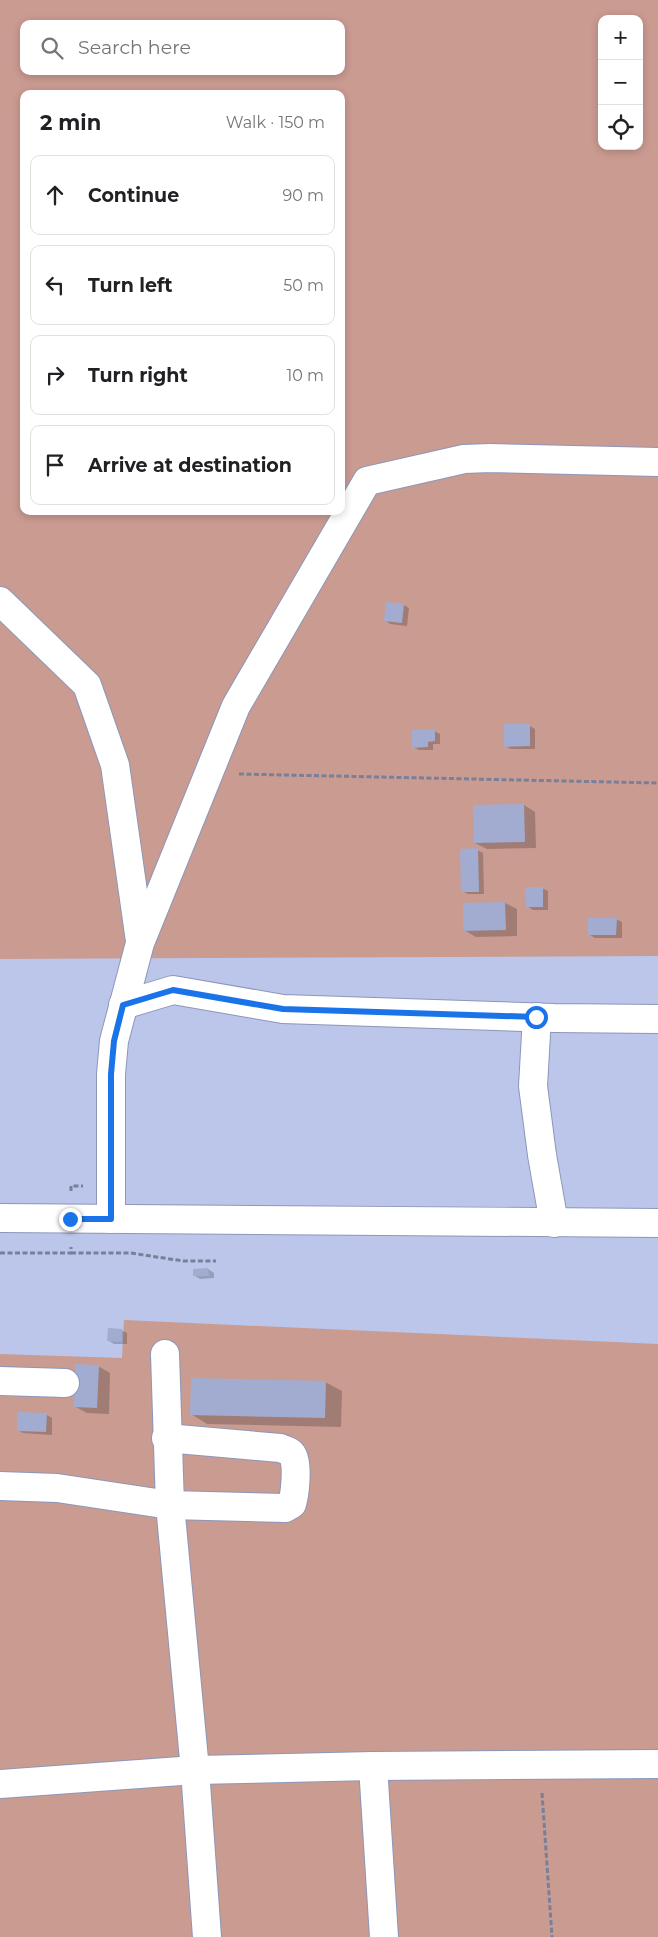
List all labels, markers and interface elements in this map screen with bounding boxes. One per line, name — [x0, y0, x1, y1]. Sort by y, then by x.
map controls — [598, 15, 643, 150]
button: + — [598, 15, 643, 60]
search box — [20, 20, 345, 75]
icon: search — [38, 34, 66, 62]
text: Search here — [78, 36, 191, 59]
button: − — [598, 60, 643, 105]
button: locate — [598, 105, 643, 150]
text: 2 min — [40, 110, 101, 135]
text: Walk · 150 m — [226, 113, 325, 132]
icon: ahead — [41, 181, 69, 209]
text: Continue — [88, 184, 179, 207]
text: 90 m — [282, 186, 324, 205]
icon: left — [41, 271, 69, 299]
text: Turn left — [88, 274, 173, 297]
text: 50 m — [283, 276, 324, 295]
icon: right — [41, 361, 69, 389]
text: Turn right — [88, 364, 188, 387]
text: 10 m — [286, 366, 324, 385]
icon: arrive — [41, 451, 69, 479]
text: Arrive at destination — [88, 454, 292, 477]
route start — [525, 1006, 548, 1029]
route end — [59, 1208, 82, 1231]

